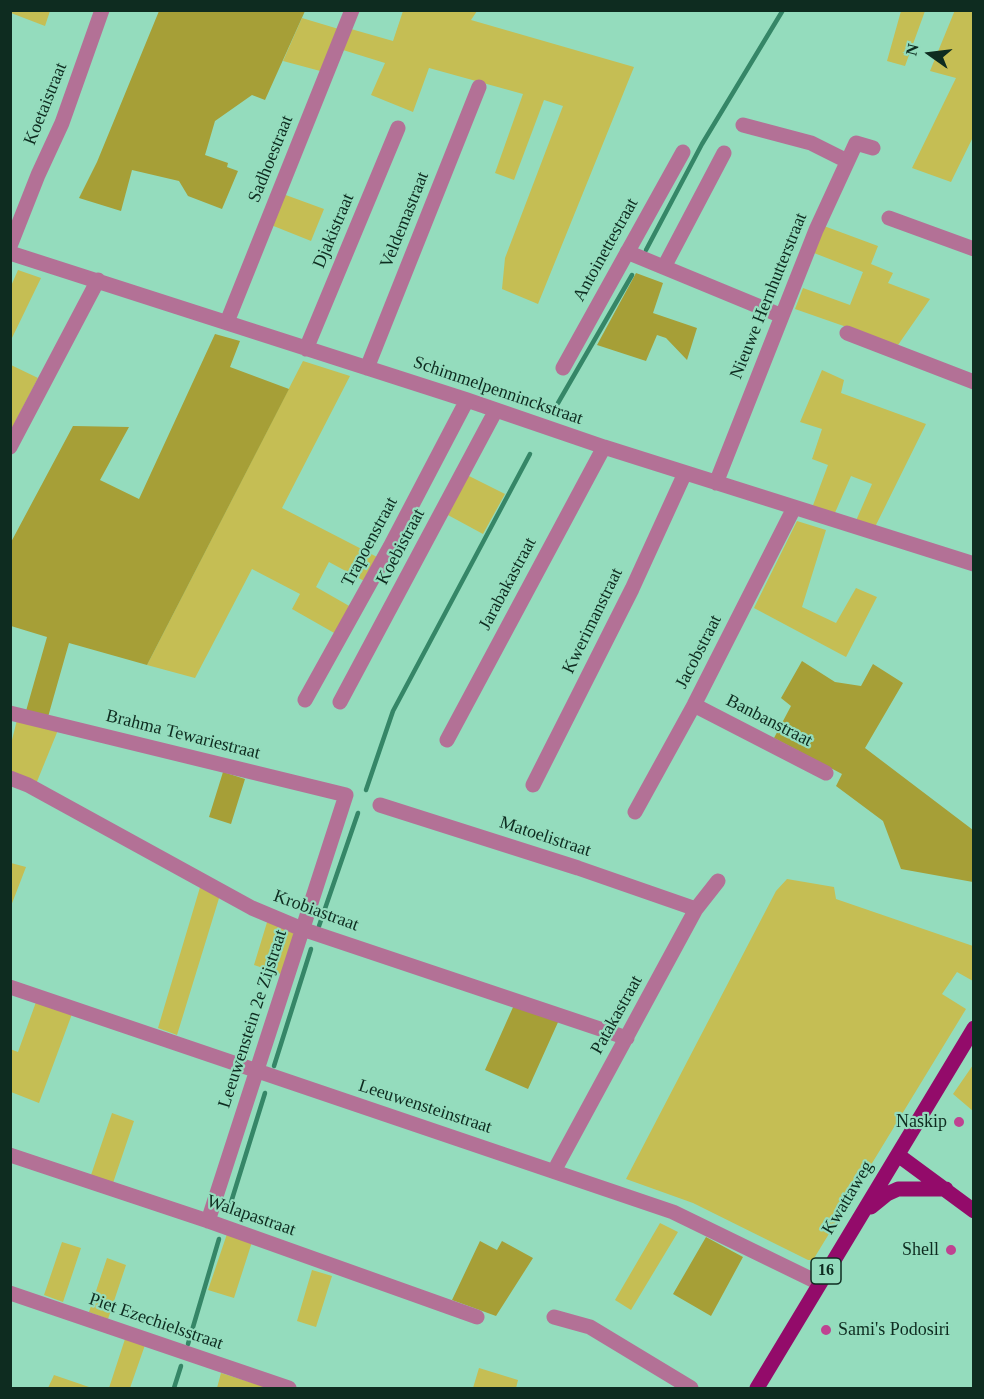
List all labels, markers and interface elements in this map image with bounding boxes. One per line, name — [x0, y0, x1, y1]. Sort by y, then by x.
north arrow — [900, 24, 960, 84]
text: N — [902, 42, 922, 57]
street label: Koetaistraat — [20, 60, 72, 148]
street label: Sadhoestraat — [244, 112, 298, 206]
street label: Veldemastraat — [376, 169, 434, 271]
street label: Djakistraat — [309, 190, 359, 272]
street label: Antoinettestraat — [569, 194, 643, 306]
street label: Nieuwe Hernhutterstraat — [726, 210, 812, 382]
street label: Schimmelpenninckstraat — [410, 352, 586, 430]
street label: Trapoenstraat — [337, 494, 403, 590]
street label: Koebistraat — [372, 505, 430, 589]
street label: Jarabakastraat — [475, 534, 541, 634]
street label: Kwerimanstraat — [558, 565, 628, 677]
street label: Jacobstraat — [671, 611, 727, 693]
street label: Banbanstraat — [722, 690, 816, 752]
street label: Brahma Tewariestraat — [104, 705, 262, 765]
street label: Matoelistraat — [497, 812, 593, 862]
street label: Krobiastraat — [271, 886, 361, 936]
street label: Leeuwenstein 2e Zijstraat — [214, 927, 292, 1111]
street label: Patakastraat — [586, 972, 648, 1058]
street label: Leeuwensteinstraat — [356, 1075, 494, 1139]
place label: Naskip — [896, 1111, 947, 1133]
marker: Naskip — [952, 1115, 966, 1129]
street label: Kwattaweg — [818, 1157, 878, 1239]
street label: Walapastraat — [204, 1191, 298, 1241]
place label: Shell — [902, 1239, 939, 1261]
marker: Shell — [944, 1243, 958, 1257]
road number: 16 — [811, 1258, 841, 1284]
street label: Piet Ezechielsstraat — [86, 1289, 226, 1355]
place label: Sami's Podosiri — [838, 1319, 950, 1341]
marker: Sami's Podosiri — [819, 1323, 833, 1337]

